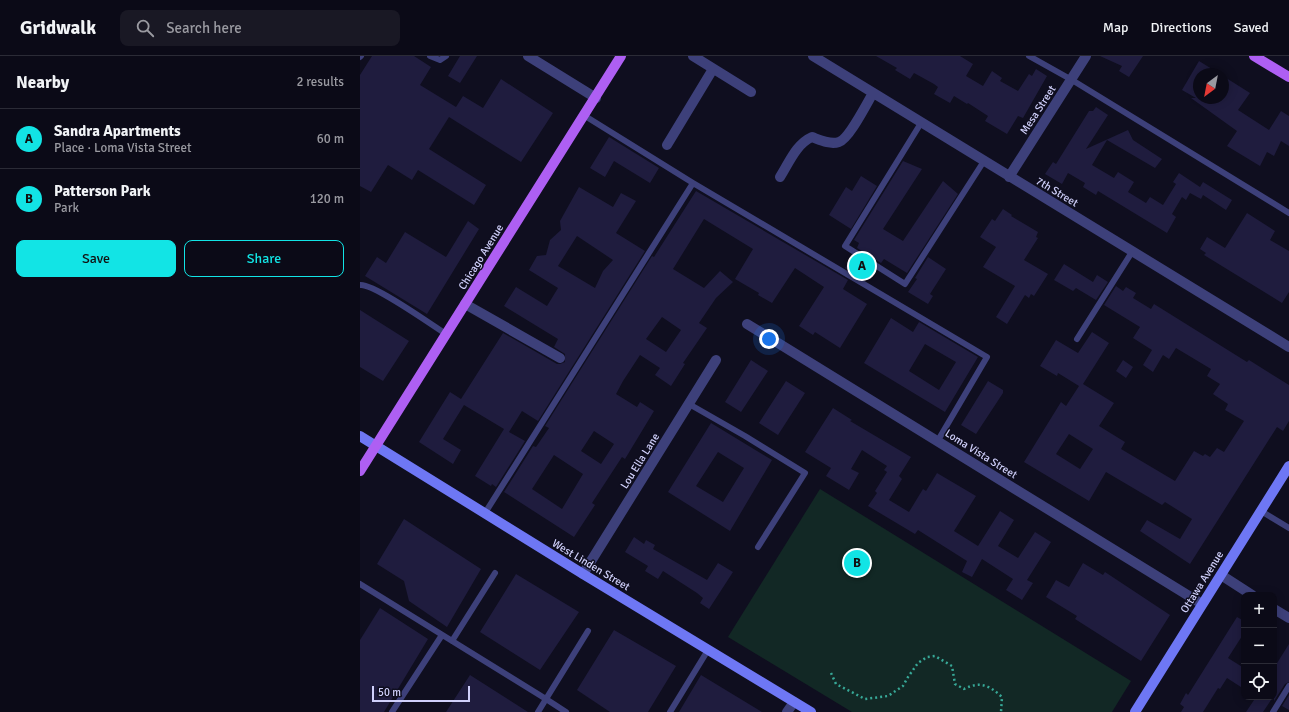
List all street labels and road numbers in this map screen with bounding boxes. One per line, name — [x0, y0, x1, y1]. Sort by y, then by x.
street label: Mesa Street — [1017, 83, 1059, 137]
street label: 7th Street — [1034, 174, 1081, 210]
street label: Chicago Avenue — [456, 222, 506, 292]
street label: Loma Vista Street — [943, 427, 1020, 481]
street label: Lou Ella Lane — [618, 431, 662, 491]
street label: West Linden Street — [550, 537, 632, 593]
street label: Ottawa Avenue — [1178, 549, 1226, 615]

